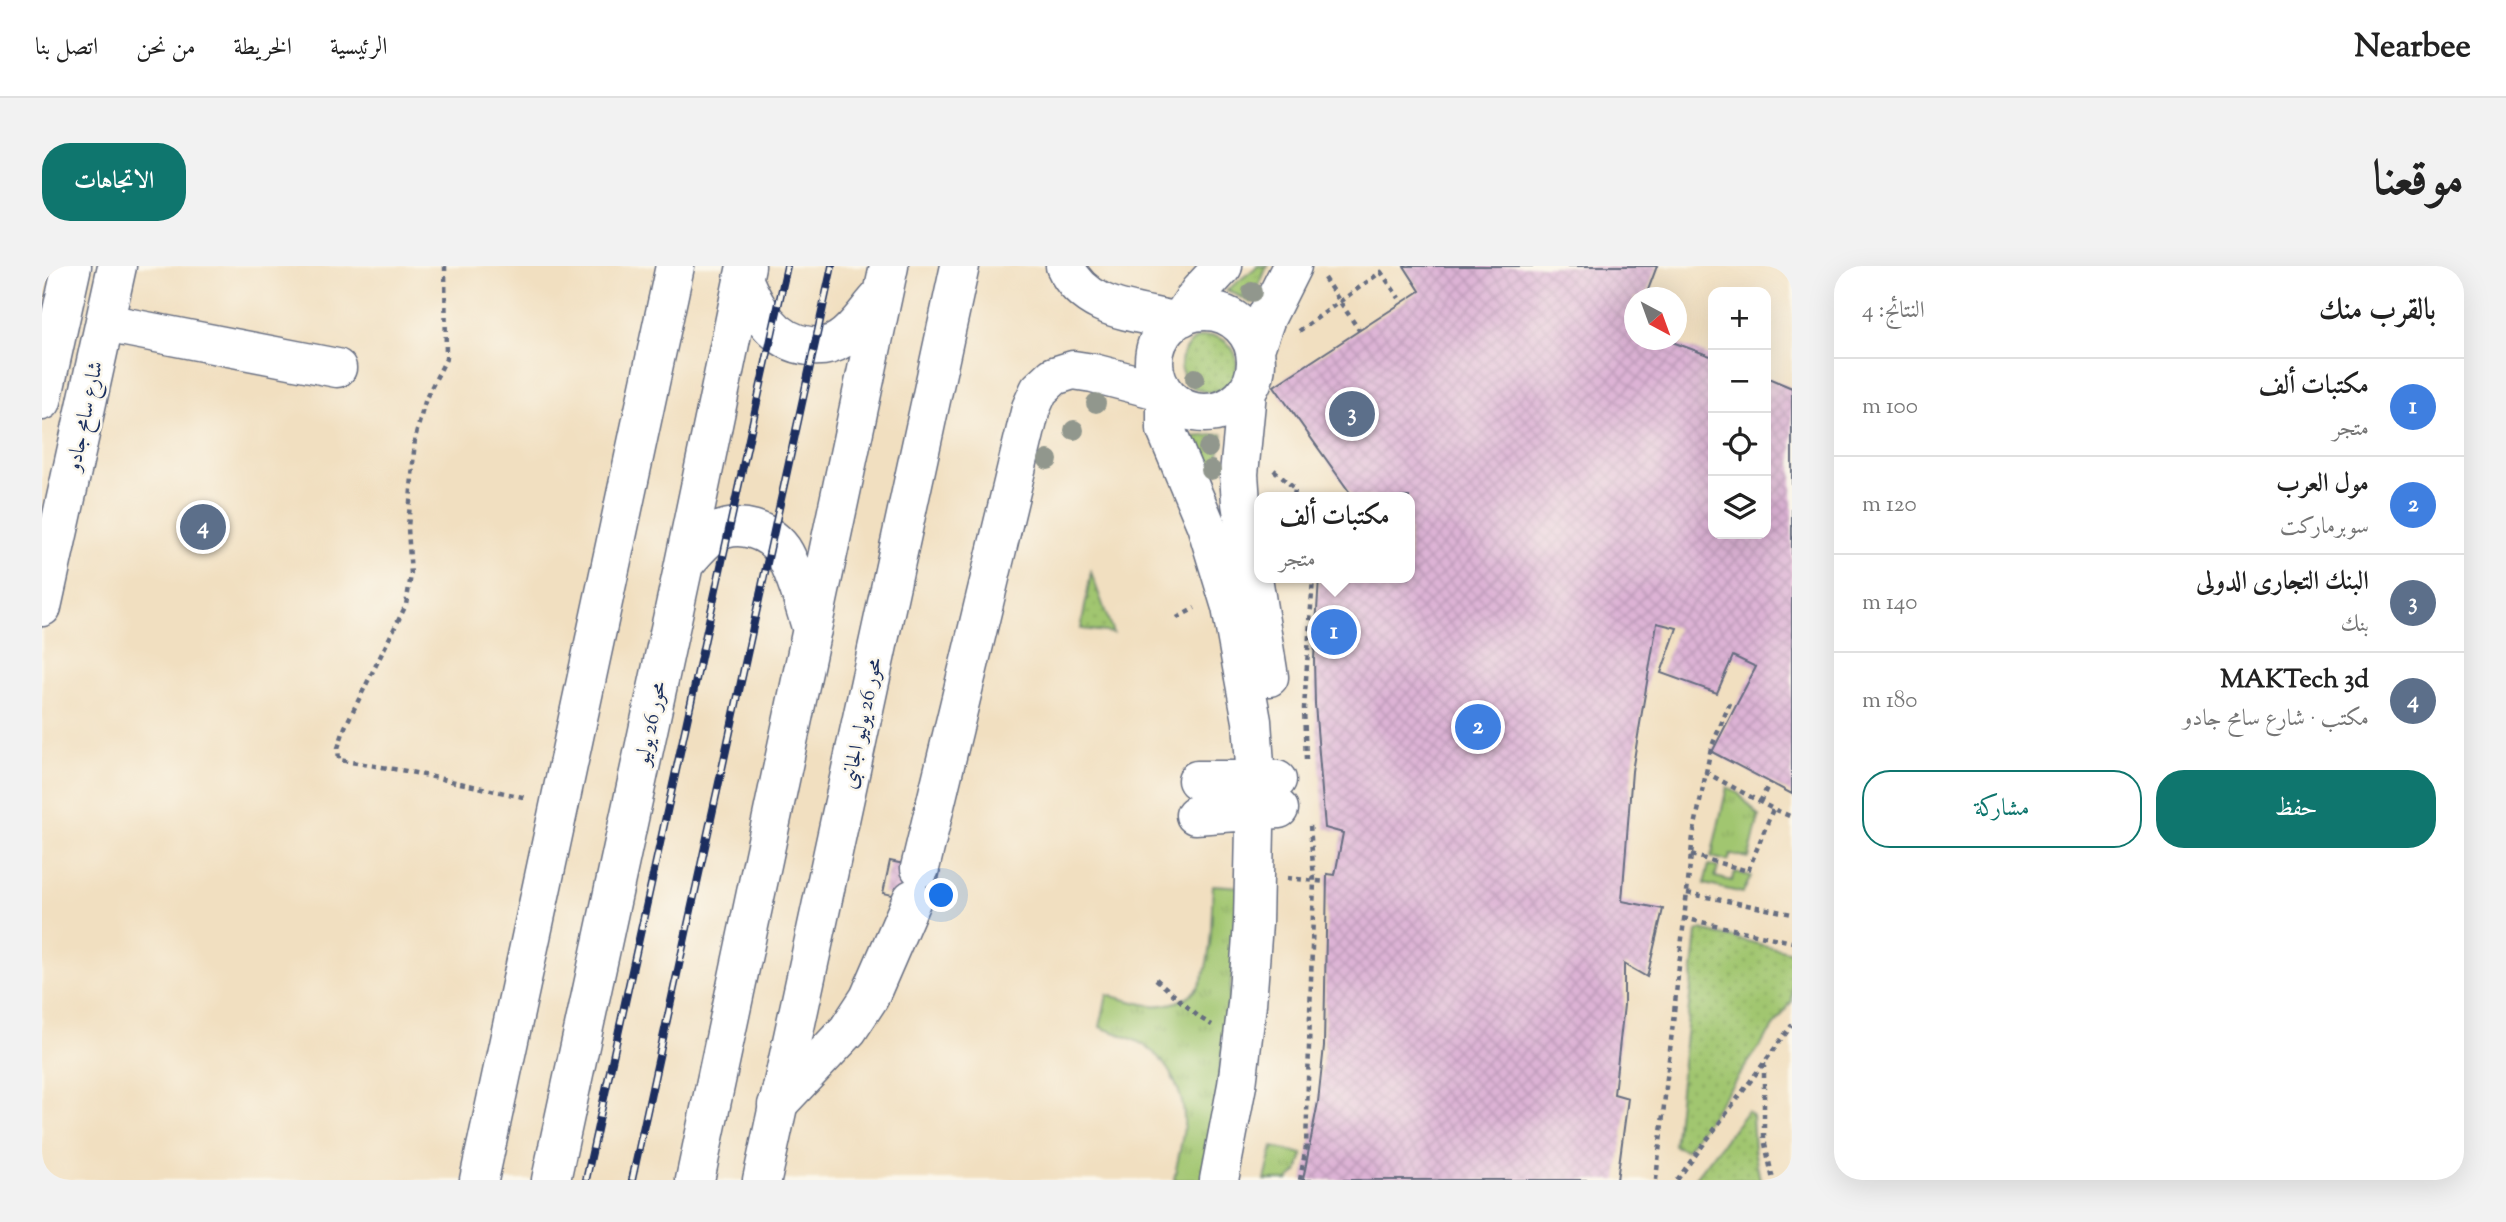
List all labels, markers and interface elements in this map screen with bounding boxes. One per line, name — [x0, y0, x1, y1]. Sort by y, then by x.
text: Nearbee — [2354, 24, 2471, 72]
text: اتصل بنا — [35, 31, 98, 65]
text: من نحن — [136, 31, 196, 65]
text: الخريطة — [234, 31, 292, 65]
text: الرئيسية — [330, 31, 388, 65]
button: الاتجاهات — [42, 143, 186, 221]
text: موقعنا — [2372, 147, 2464, 217]
north arrow — [1624, 287, 1687, 350]
map controls — [1708, 287, 1771, 539]
button: + — [1708, 287, 1771, 350]
text: بالقرب منك — [2319, 290, 2436, 333]
text: النتائج: 4 — [1862, 295, 1925, 328]
button: − — [1708, 350, 1771, 413]
street label: شارع سامح جادو — [59, 359, 113, 476]
text: مكتبات ألف — [2259, 368, 2369, 405]
pin: 3 — [1329, 388, 1375, 440]
text: 100 m — [1862, 391, 1918, 424]
text: 1 — [2409, 391, 2417, 424]
button: locate — [1708, 413, 1771, 476]
text: متجر — [2333, 413, 2369, 446]
text: مول العرب — [2276, 466, 2369, 503]
button: layers — [1708, 476, 1771, 539]
text: 120 m — [1862, 489, 1917, 522]
text: 2 — [2408, 489, 2418, 522]
popup — [1254, 492, 1415, 583]
text: مكتبات ألف — [1279, 499, 1390, 536]
pin: 4 — [180, 501, 226, 553]
text: سوبرماركت — [2280, 511, 2369, 544]
text: متجر — [1279, 544, 1316, 577]
text: البنك التجارى الدولى — [2196, 564, 2369, 601]
text: 140 m — [1862, 587, 1917, 620]
text: 3 — [2408, 587, 2418, 620]
pin: 1 — [1311, 606, 1357, 658]
text: بنك — [2341, 609, 2369, 642]
street label: محور 26 يوليو الجانبى — [834, 655, 892, 792]
text: MAKTech 3d — [2220, 662, 2369, 699]
street label: محور 26 يوليو — [628, 679, 676, 770]
text: 180 m — [1862, 685, 1917, 718]
text: 4 — [2407, 685, 2419, 718]
pin: 2 — [1455, 701, 1501, 753]
text: مكتب · شارع سامح جادو — [2183, 703, 2369, 736]
button: مشاركة — [1862, 770, 2142, 848]
button: حفظ — [2156, 770, 2436, 848]
your location — [924, 878, 958, 912]

